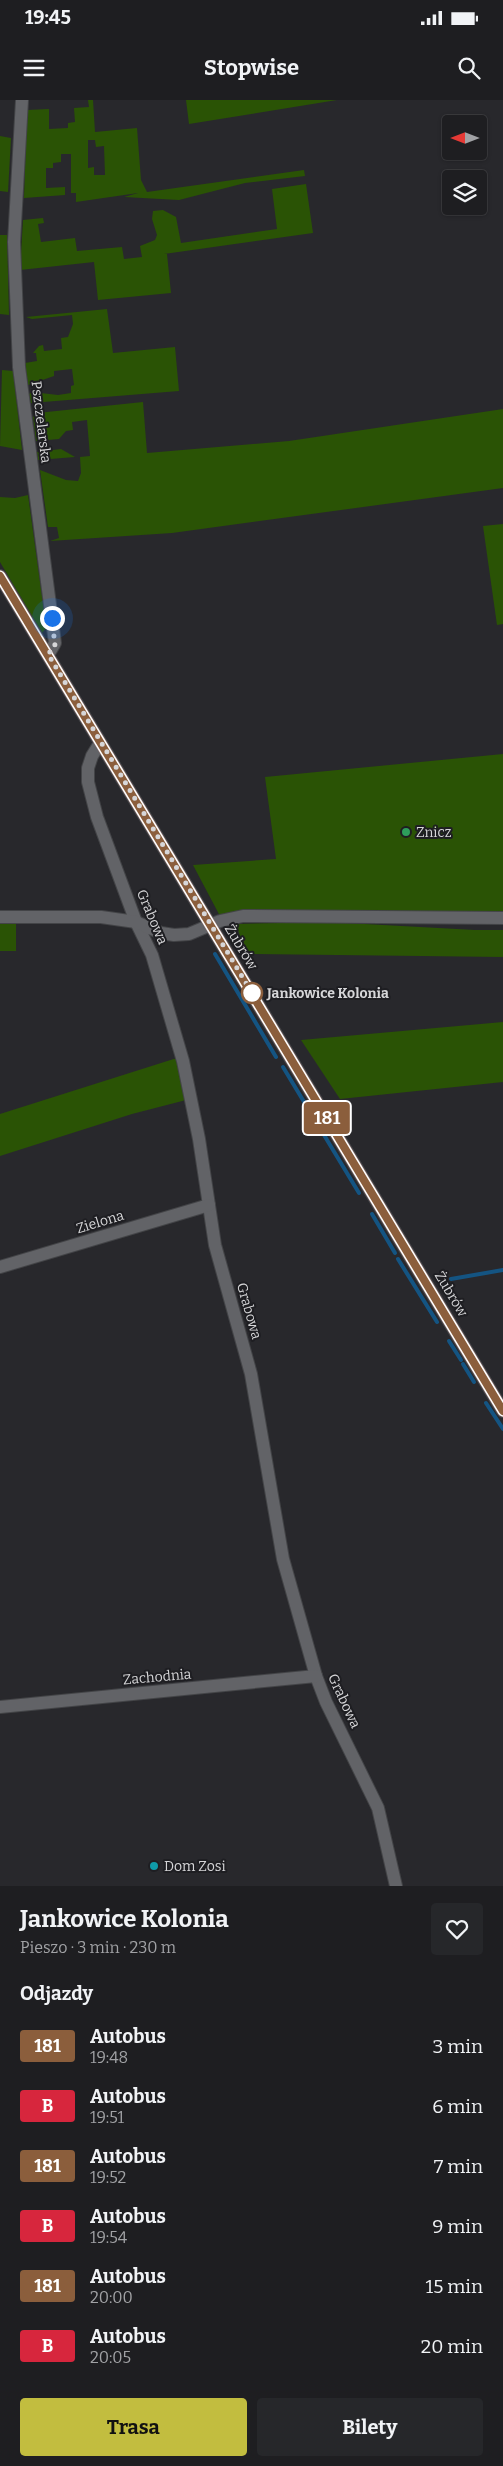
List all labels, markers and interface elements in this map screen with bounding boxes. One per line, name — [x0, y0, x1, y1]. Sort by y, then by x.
text: 19:45 — [25, 6, 71, 29]
icon: menu — [20, 54, 48, 82]
text: Stopwise — [204, 54, 299, 81]
icon: search — [455, 54, 483, 82]
north arrow — [442, 115, 488, 160]
map controls — [442, 115, 487, 215]
button: layers — [442, 170, 487, 215]
street label: Pszczelarska — [28, 380, 55, 464]
your location — [40, 606, 65, 631]
place label: Znicz — [416, 824, 452, 841]
marker: Znicz — [400, 826, 412, 838]
street label: Grabowa — [133, 887, 171, 947]
street label: Żubrów — [221, 921, 262, 973]
marker: Jankowice Kolonia — [241, 982, 263, 1004]
place label: Jankowice Kolonia — [266, 985, 389, 1002]
line badge: 181 — [298, 1102, 356, 1134]
text: 181 — [314, 1107, 340, 1129]
street label: Zielona — [74, 1207, 126, 1237]
street label: Żubrów — [431, 1268, 472, 1320]
street label: Grabowa — [233, 1281, 265, 1342]
street label: Zachodnia — [122, 1666, 192, 1688]
street label: Grabowa — [324, 1671, 364, 1731]
place label: Dom Zosi — [164, 1858, 226, 1875]
marker: Dom Zosi — [148, 1860, 160, 1872]
button: heart — [431, 1903, 483, 1955]
text: Jankowice Kolonia — [20, 1905, 229, 1933]
text: Pieszo · 3 min · 230 m — [20, 1938, 176, 1957]
text: Odjazdy — [20, 1982, 93, 2005]
text: Autobus — [90, 2025, 166, 2048]
text: 181 — [34, 2035, 61, 2057]
text: 3 min — [433, 2035, 483, 2058]
text: 19:48 — [90, 2048, 128, 2067]
text: Autobus — [90, 2085, 166, 2108]
text: B — [42, 2095, 53, 2117]
text: 6 min — [432, 2095, 483, 2118]
text: 19:51 — [90, 2108, 124, 2127]
text: Autobus — [90, 2145, 166, 2168]
text: 181 — [34, 2155, 61, 2177]
text: 7 min — [434, 2155, 483, 2178]
text: 19:52 — [90, 2168, 126, 2187]
text: Autobus — [90, 2205, 166, 2228]
text: B — [42, 2215, 53, 2237]
text: 9 min — [432, 2215, 483, 2238]
text: 19:54 — [90, 2228, 127, 2247]
text: Autobus — [90, 2265, 166, 2288]
text: 181 — [34, 2275, 61, 2297]
text: 15 min — [426, 2275, 483, 2298]
text: 20:00 — [90, 2288, 133, 2307]
text: Autobus — [90, 2325, 166, 2348]
text: B — [42, 2335, 53, 2357]
text: 20 min — [421, 2335, 483, 2358]
text: 20:05 — [90, 2348, 131, 2367]
button: Trasa — [20, 2398, 247, 2456]
button: Bilety — [257, 2398, 483, 2456]

